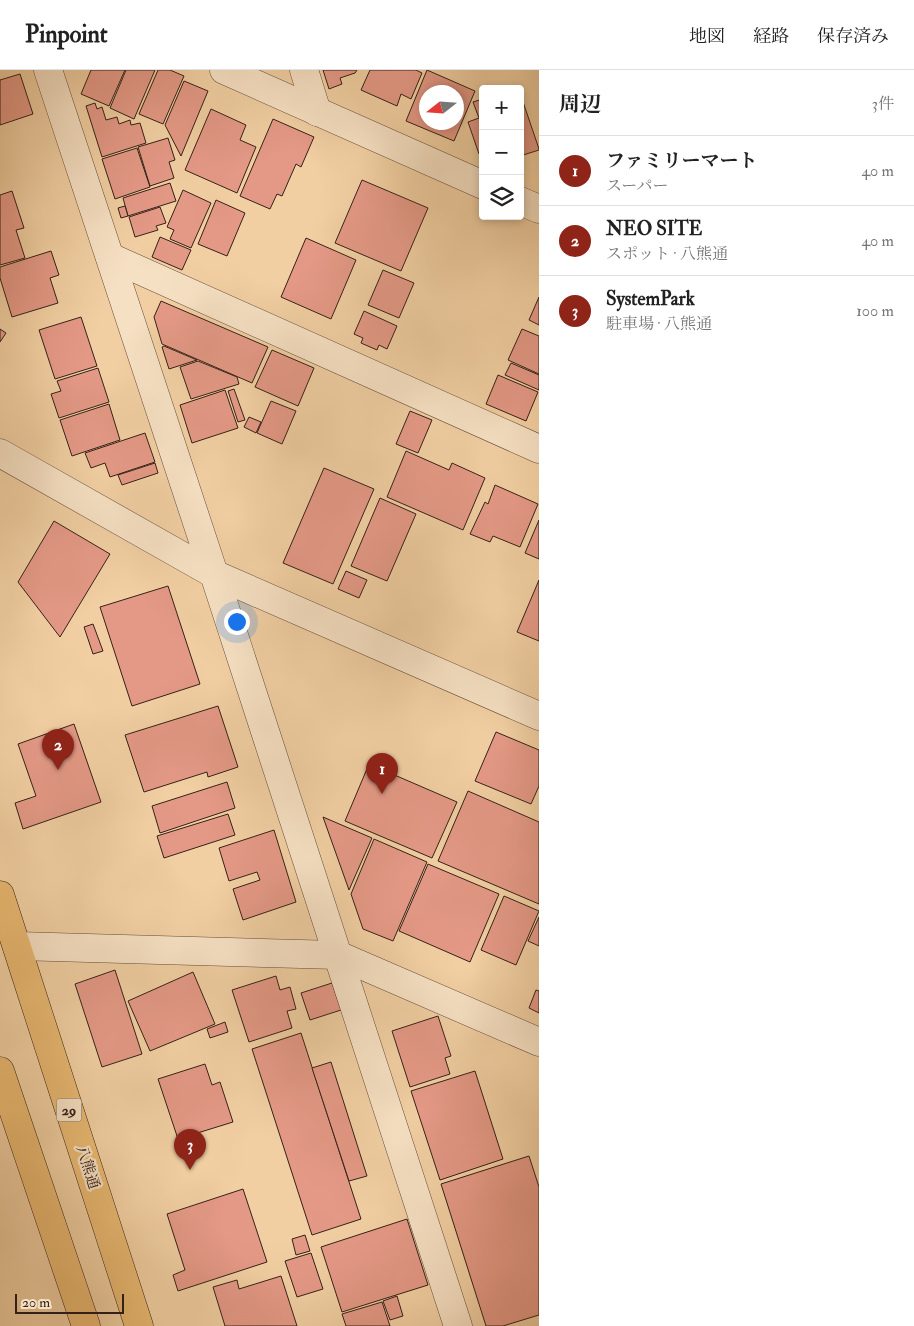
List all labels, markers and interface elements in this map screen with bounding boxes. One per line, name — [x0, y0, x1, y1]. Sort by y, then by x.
text: Pinpoint — [25, 19, 108, 50]
text: 地図 — [689, 25, 725, 48]
text: 経路 — [753, 25, 789, 48]
text: 保存済み — [817, 25, 889, 48]
north arrow — [419, 85, 464, 130]
map controls — [479, 85, 524, 220]
button: + — [479, 85, 524, 130]
text: 周辺 — [559, 91, 601, 118]
text: 3件 — [872, 94, 894, 114]
button: − — [479, 130, 524, 175]
text: ファミリーマート — [606, 149, 758, 173]
text: 1 — [572, 161, 578, 181]
text: 40 m — [861, 161, 894, 181]
button: layers — [479, 175, 524, 220]
text: スーパー — [606, 176, 668, 196]
text: NEO SITE — [606, 217, 702, 241]
text: 2 — [571, 231, 579, 251]
text: 40 m — [861, 231, 894, 251]
text: スポット · 八熊通 — [606, 244, 728, 264]
text: SystemPark — [606, 287, 695, 311]
text: 3 — [572, 301, 578, 321]
text: 100 m — [856, 301, 894, 321]
text: 駐車場 · 八熊通 — [606, 314, 712, 334]
your location — [224, 609, 250, 635]
pin: 2 — [42, 729, 74, 770]
pin: 1 — [366, 753, 398, 794]
road number: 29 — [56, 1098, 82, 1122]
pin: 3 — [174, 1129, 206, 1170]
street label: 八熊通 — [72, 1143, 104, 1191]
scale bar — [15, 1291, 124, 1314]
text: 20 m — [22, 1294, 50, 1311]

